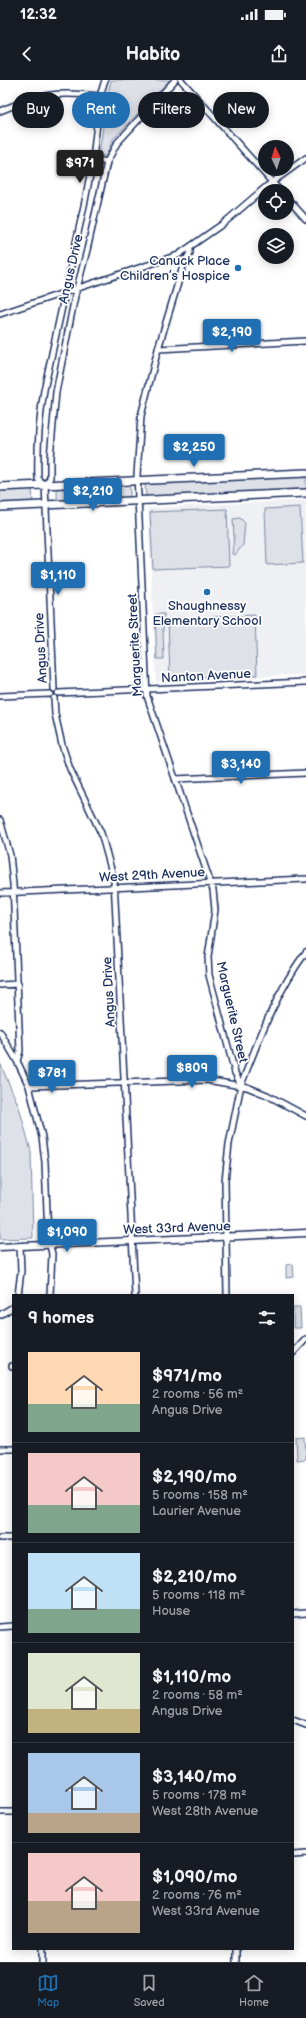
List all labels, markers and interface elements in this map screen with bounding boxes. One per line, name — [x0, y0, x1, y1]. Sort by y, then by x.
text: 12:32 — [20, 5, 57, 24]
icon: back — [16, 43, 38, 65]
icon: share — [268, 43, 290, 65]
text: Habito — [126, 44, 180, 65]
chip: Buy — [12, 92, 64, 128]
chip: Rent — [72, 92, 130, 128]
chip: Filters — [138, 92, 205, 128]
chip: New — [213, 92, 269, 128]
north arrow — [258, 140, 294, 176]
map controls — [258, 140, 294, 264]
pin: $971 — [56, 150, 104, 184]
text: $971 — [66, 155, 94, 171]
button: locate — [258, 184, 294, 220]
button: layers — [258, 228, 294, 264]
street label: Angus Drive — [55, 233, 87, 305]
place label: Canuck Place Children’s Hospice — [120, 253, 230, 284]
marker: Canuck Place Children’s Hospice — [233, 263, 243, 273]
pin: $2,190 — [199, 319, 265, 353]
text: $2,190 — [212, 324, 252, 340]
pin: $2,250 — [161, 434, 227, 468]
text: $2,250 — [173, 439, 215, 455]
pin: $2,210 — [60, 478, 126, 512]
text: $2,210 — [73, 483, 113, 499]
pin: $1,110 — [25, 562, 91, 596]
text: $1,110 — [40, 567, 76, 583]
marker: Shaughnessy Elementary School — [202, 587, 212, 597]
street label: Marguerite Street — [124, 593, 146, 697]
place label: Shaughnessy Elementary School — [152, 598, 262, 629]
street label: Angus Drive — [31, 612, 51, 684]
street label: Nanton Avenue — [161, 666, 252, 686]
pin: $3,140 — [208, 751, 274, 785]
text: $3,140 — [221, 756, 261, 772]
street label: West 29th Avenue — [99, 864, 206, 886]
street label: Angus Drive — [99, 956, 119, 1028]
street label: Marguerite Street — [213, 960, 251, 1064]
pin: $809 — [168, 1055, 216, 1089]
pin: $781 — [28, 1060, 76, 1094]
text: $809 — [176, 1060, 208, 1076]
text: $781 — [37, 1065, 67, 1081]
street label: West 33rd Avenue — [123, 1218, 231, 1238]
pin: $1,090 — [34, 1219, 100, 1253]
text: $1,090 — [47, 1224, 87, 1240]
icon: filters — [256, 1307, 278, 1329]
text: 9 homes — [28, 1308, 94, 1328]
text: $971/mo — [152, 1366, 222, 1386]
icon: home — [60, 1368, 108, 1416]
text: 2 rooms · 56 m² — [152, 1386, 243, 1402]
text: Angus Drive — [152, 1402, 223, 1418]
text: $2,190/mo — [152, 1467, 237, 1487]
icon: home — [60, 1469, 108, 1517]
text: 5 rooms · 158 m² — [152, 1487, 248, 1503]
text: Laurier Avenue — [152, 1503, 241, 1519]
text: $2,210/mo — [152, 1567, 237, 1587]
icon: home — [60, 1569, 108, 1617]
text: 5 rooms · 118 m² — [152, 1587, 245, 1603]
text: House — [152, 1603, 190, 1619]
text: $1,110/mo — [152, 1667, 231, 1687]
icon: home — [60, 1669, 108, 1717]
text: 2 rooms · 58 m² — [152, 1687, 243, 1703]
text: Angus Drive — [152, 1703, 223, 1719]
text: $3,140/mo — [152, 1767, 237, 1787]
icon: home — [60, 1769, 108, 1817]
text: 5 rooms · 178 m² — [152, 1787, 247, 1803]
text: West 28th Avenue — [152, 1803, 258, 1819]
text: $1,090/mo — [152, 1867, 237, 1887]
icon: home — [60, 1869, 108, 1917]
text: 2 rooms · 76 m² — [152, 1887, 242, 1903]
text: West 33rd Avenue — [152, 1903, 260, 1919]
tab: Map — [37, 1972, 59, 2009]
tab: Saved — [134, 1972, 165, 2009]
tab: Home — [239, 1972, 269, 2009]

